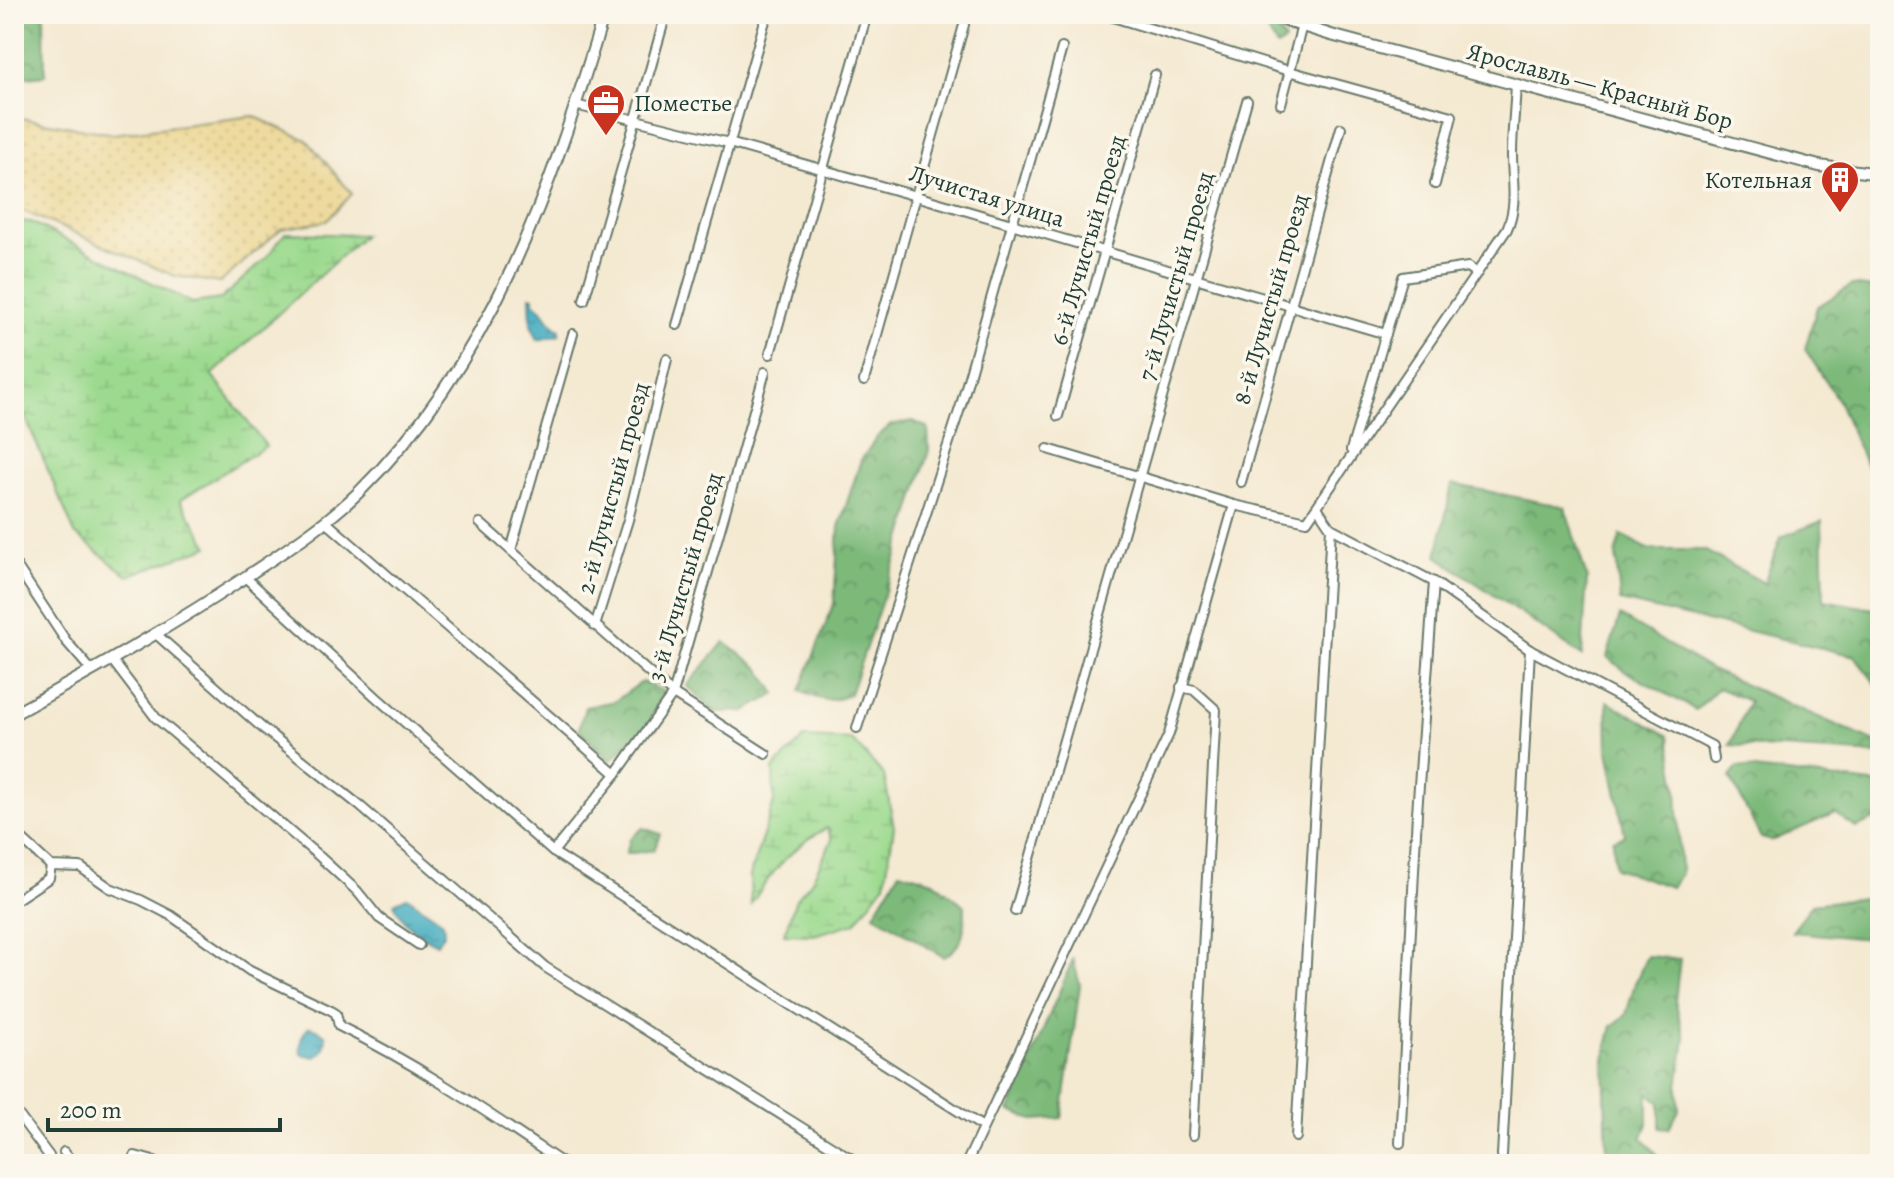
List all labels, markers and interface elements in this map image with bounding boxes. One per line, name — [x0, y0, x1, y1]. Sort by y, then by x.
street label: Ярославль — Красный Бор — [1464, 35, 1736, 137]
office icon: Поместье — [585, 82, 627, 137]
place label: Поместье — [634, 87, 732, 119]
street label: 6-й Лучистый проезд — [1043, 131, 1133, 349]
street label: Лучистая улица — [905, 157, 1069, 235]
building icon: Котельная — [1819, 159, 1861, 214]
place label: Котельная — [1705, 164, 1812, 196]
street label: 7-й Лучистый проезд — [1131, 167, 1221, 385]
street label: 8-й Лучистый проезд — [1226, 190, 1316, 408]
street label: 2-й Лучистый проезд — [569, 379, 657, 597]
street label: 3-й Лучистый проезд — [640, 469, 730, 685]
scale bar — [48, 1082, 280, 1132]
text: 200 m — [60, 1094, 122, 1126]

